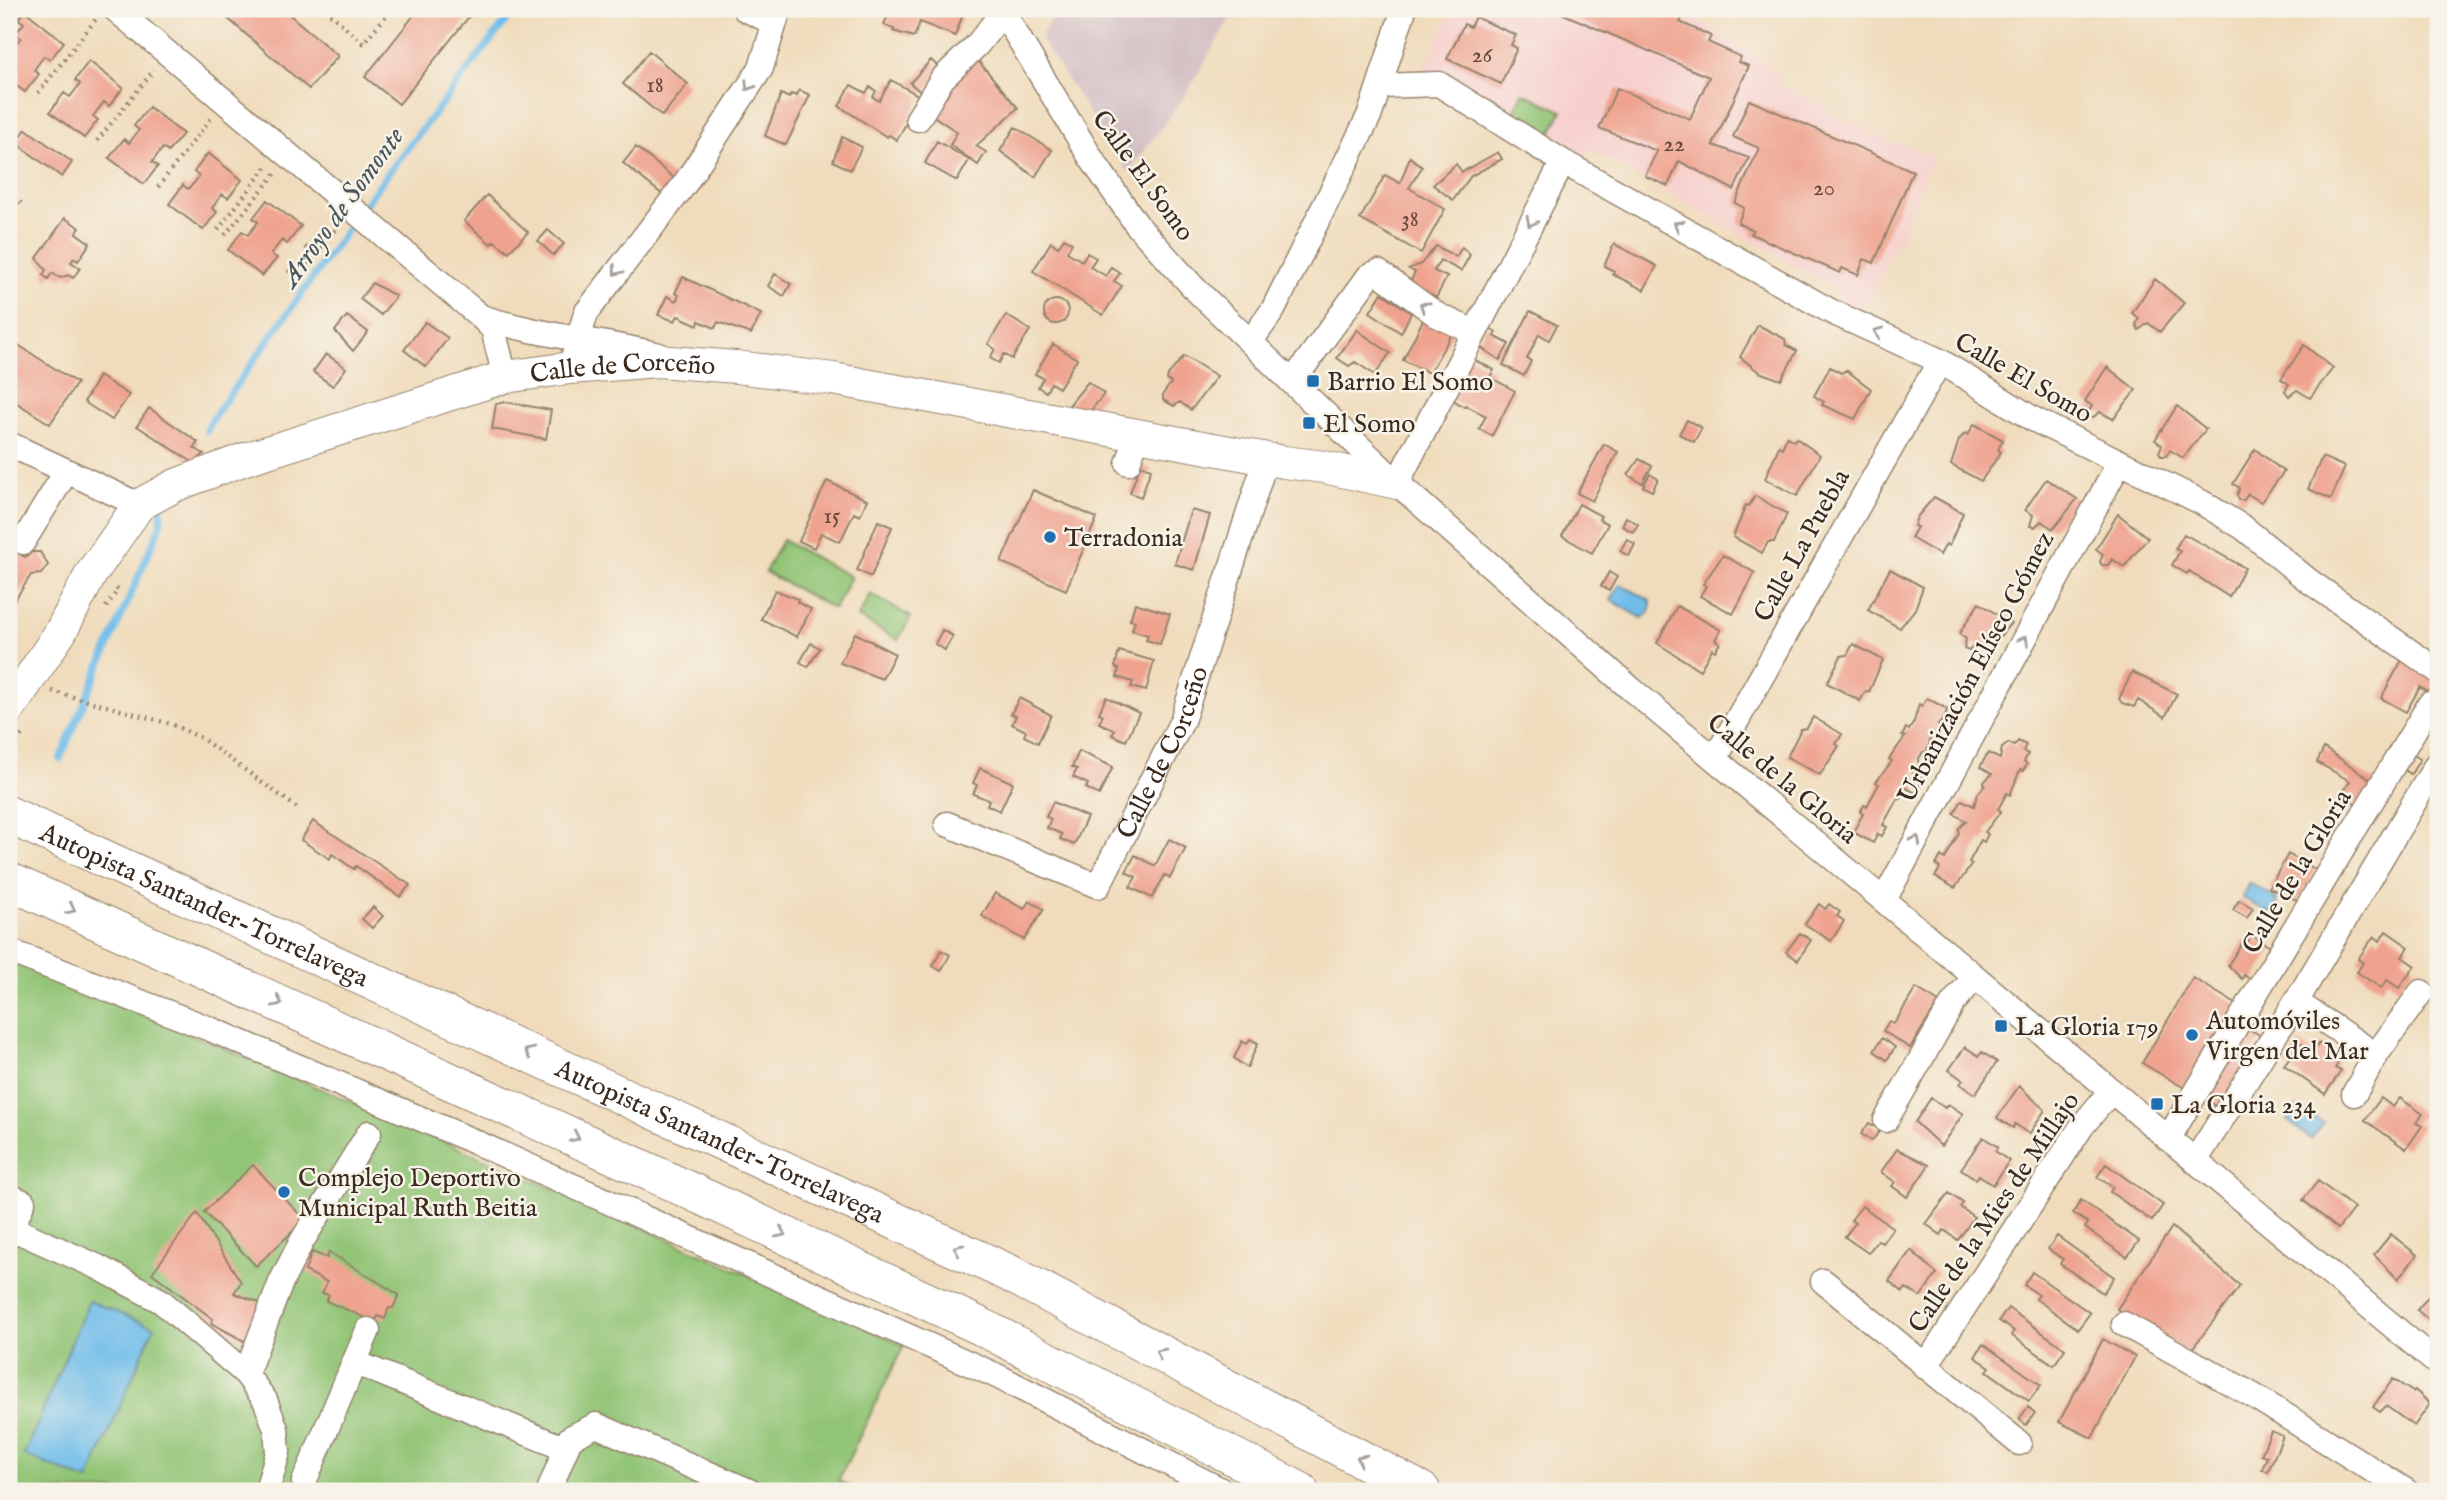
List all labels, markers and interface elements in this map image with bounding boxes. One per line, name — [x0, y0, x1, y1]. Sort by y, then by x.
house number: 26 — [1472, 41, 1494, 70]
house number: 18 — [646, 71, 664, 100]
one-way arrow — [744, 78, 757, 91]
street label: Calle El Somo — [1084, 104, 1201, 248]
water label: Arroyo de Somonte — [271, 120, 413, 297]
house number: 22 — [1663, 130, 1685, 159]
house number: 20 — [1813, 174, 1835, 203]
house number: 38 — [1401, 205, 1419, 234]
one-way arrow — [1526, 215, 1540, 228]
one-way arrow — [1672, 220, 1685, 233]
one-way arrow — [613, 263, 626, 276]
one-way arrow — [1418, 301, 1431, 314]
one-way arrow — [1873, 326, 1885, 340]
street label: Calle El Somo — [1948, 326, 2098, 431]
street label: Calle de Corceño — [528, 346, 717, 391]
place label: Barrio El Somo — [1327, 366, 1493, 399]
marker: Barrio El Somo — [1305, 373, 1321, 389]
place label: El Somo — [1323, 408, 1415, 441]
marker: El Somo — [1301, 415, 1317, 431]
street label: Calle La Puebla — [1747, 463, 1858, 628]
house number: 15 — [824, 502, 840, 531]
place label: Terradonia — [1064, 522, 1184, 555]
street label: Urbanización Elíseo Gómez — [1891, 526, 2062, 809]
marker: Terradonia — [1042, 529, 1058, 545]
one-way arrow — [2015, 634, 2029, 647]
street label: Calle de Corceño — [1110, 662, 1216, 845]
street label: Calle de la Gloria — [1700, 707, 1865, 852]
street label: Calle de la Gloria — [2235, 783, 2360, 960]
street label: Autopista Santander-Torrelavega — [33, 816, 374, 996]
one-way arrow — [1908, 835, 1921, 847]
one-way arrow — [64, 901, 76, 915]
one-way arrow — [271, 994, 284, 1008]
place label: Automóviles Virgen del Mar — [2205, 1005, 2369, 1068]
place label: La Gloria 179 — [2015, 1011, 2159, 1044]
marker: La Gloria 179 — [1993, 1018, 2009, 1034]
marker: Automóviles Virgen del Mar — [2184, 1027, 2200, 1043]
one-way arrow — [523, 1046, 536, 1060]
street label: Autopista Santander-Torrelavega — [549, 1052, 890, 1232]
street label: Calle de la Mies de Millajo — [1901, 1086, 2087, 1340]
place label: La Gloria 234 — [2171, 1089, 2316, 1122]
marker: La Gloria 234 — [2149, 1096, 2165, 1112]
one-way arrow — [567, 1129, 580, 1143]
place label: Complejo Deportivo Municipal Ruth Beitia — [298, 1162, 538, 1225]
marker: Complejo Deportivo Municipal Ruth Beitia — [276, 1184, 292, 1200]
one-way arrow — [774, 1225, 786, 1239]
one-way arrow — [953, 1243, 965, 1257]
one-way arrow — [1155, 1347, 1167, 1361]
one-way arrow — [1356, 1454, 1368, 1468]

